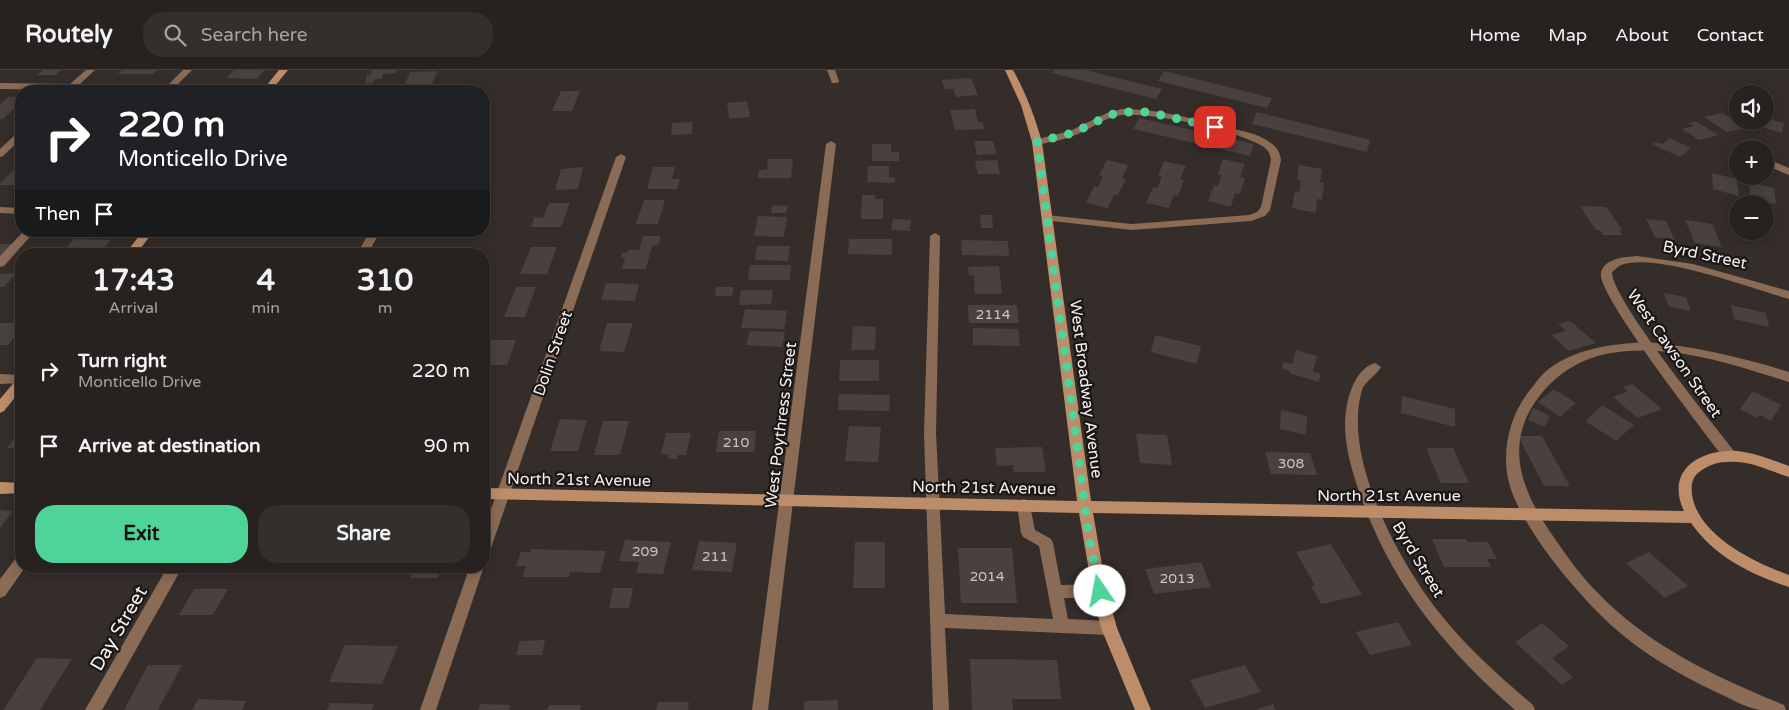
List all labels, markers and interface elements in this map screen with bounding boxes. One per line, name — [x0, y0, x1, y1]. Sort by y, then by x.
search box — [143, 12, 493, 57]
text: Routely — [25, 20, 113, 49]
icon: search — [161, 21, 189, 49]
text: Search here — [201, 24, 308, 46]
text: Home — [1469, 24, 1520, 46]
text: Map — [1548, 24, 1587, 46]
text: About — [1615, 24, 1669, 46]
text: Contact — [1697, 24, 1764, 46]
map controls — [1729, 85, 1774, 240]
button: sound — [1729, 85, 1774, 130]
text: 220 m — [118, 104, 225, 146]
icon: right — [35, 105, 100, 170]
pin — [1194, 106, 1236, 148]
icon: arrive — [1201, 113, 1229, 141]
button: + — [1729, 140, 1774, 185]
text: Monticello Drive — [118, 146, 288, 172]
button: − — [1729, 195, 1774, 240]
icon: arrive — [90, 200, 118, 228]
text: Then — [35, 203, 80, 225]
street label: Byrd Street — [1661, 236, 1749, 274]
text: 17:43 — [92, 262, 175, 299]
text: 4 — [256, 262, 275, 299]
text: 310 — [357, 262, 413, 299]
street label: West Cawson Street — [1622, 286, 1726, 422]
text: Arrival — [109, 298, 158, 318]
text: min — [252, 298, 280, 318]
text: m — [378, 298, 392, 318]
street label: West Broadway Avenue — [1065, 299, 1107, 479]
house number: 2114 — [975, 306, 1011, 323]
street label: Dolin Street — [529, 308, 577, 399]
street label: West Poythress Street — [761, 341, 801, 509]
text: Turn right — [78, 350, 166, 372]
icon: right — [35, 357, 63, 385]
text: 220 m — [412, 360, 470, 382]
text: Monticello Drive — [78, 372, 201, 392]
icon: arrive — [35, 432, 63, 460]
house number: 210 — [723, 434, 749, 451]
text: Arrive at destination — [78, 435, 261, 457]
text: 90 m — [424, 435, 470, 457]
house number: 308 — [1278, 455, 1304, 472]
street label: North 21st Avenue — [507, 469, 651, 491]
street label: North 21st Avenue — [912, 477, 1056, 499]
street label: North 21st Avenue — [1317, 486, 1461, 506]
button: Exit — [35, 505, 248, 563]
button: Share — [258, 505, 470, 563]
street label: Byrd Street — [1388, 518, 1449, 601]
house number: 209 — [632, 543, 658, 560]
house number: 211 — [702, 548, 728, 565]
position arrow — [1073, 564, 1125, 616]
house number: 2014 — [969, 568, 1005, 585]
house number: 2013 — [1159, 570, 1195, 587]
street label: Day Street — [86, 582, 152, 675]

